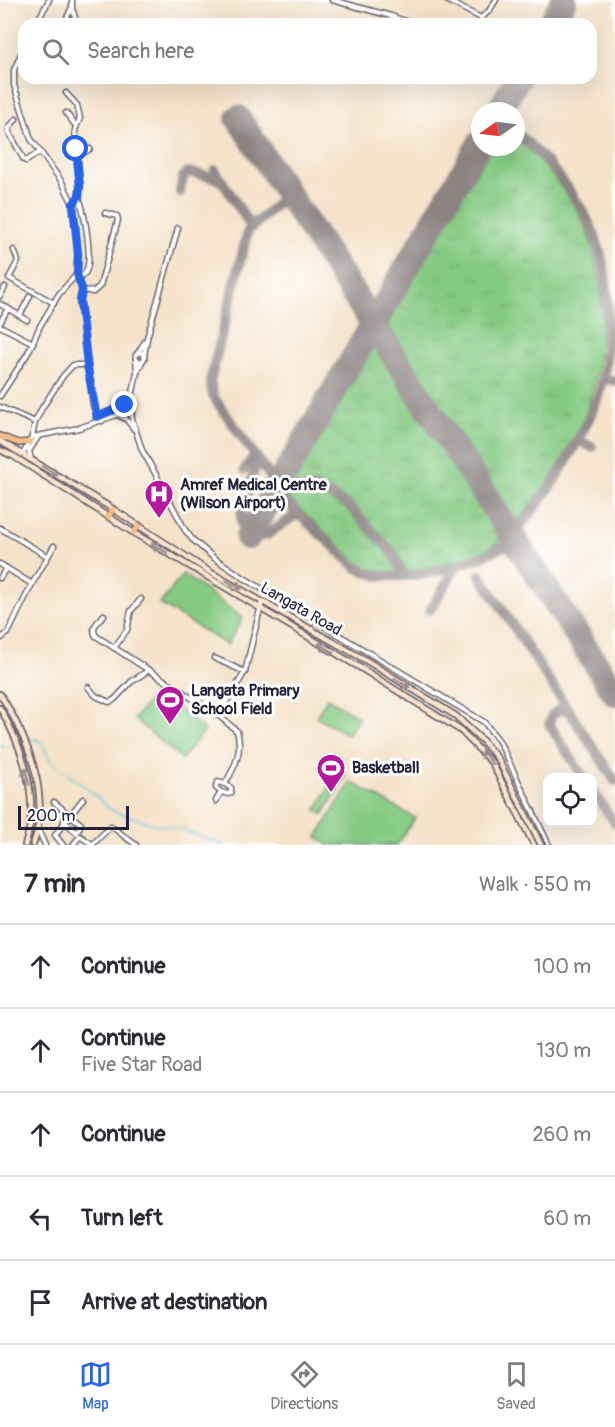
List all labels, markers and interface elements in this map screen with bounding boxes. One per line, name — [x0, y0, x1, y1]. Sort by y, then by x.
search box — [18, 18, 597, 84]
icon: search — [39, 35, 72, 68]
text: Search here — [87, 37, 194, 65]
north arrow — [471, 102, 525, 156]
route start — [62, 135, 88, 161]
route end — [111, 391, 137, 417]
one-way arrow — [41, 465, 58, 477]
place label: Amref Medical Centre (Wilson Airport) — [180, 475, 328, 513]
hospital icon: Amref Medical Centre (Wilson Airport) — [143, 478, 175, 520]
one-way arrow — [151, 541, 168, 553]
street label: Langata Road — [257, 578, 345, 640]
one-way arrow — [225, 579, 242, 591]
one-way arrow — [318, 642, 335, 654]
one-way arrow — [393, 677, 410, 689]
place label: Langata Primary School Field — [191, 681, 299, 719]
sports icon: Langata Primary School Field — [154, 684, 186, 726]
one-way arrow — [480, 749, 493, 765]
sports icon: Basketball — [315, 752, 347, 794]
place label: Basketball — [352, 758, 420, 778]
one-way arrow — [20, 767, 32, 786]
map controls — [543, 773, 597, 827]
button: locate — [543, 773, 597, 827]
scale bar — [18, 803, 129, 830]
text: 200 m — [27, 806, 75, 826]
text: 7 min — [24, 868, 86, 900]
text: Walk · 550 m — [479, 872, 591, 897]
icon: ahead — [24, 950, 57, 983]
text: Continue — [81, 952, 165, 980]
text: 100 m — [534, 954, 591, 979]
text: Continue — [81, 1024, 165, 1052]
icon: ahead — [24, 1034, 57, 1067]
text: 130 m — [536, 1038, 591, 1063]
text: Five Star Road — [81, 1052, 202, 1077]
icon: ahead — [24, 1118, 57, 1151]
text: Continue — [81, 1120, 165, 1148]
text: 260 m — [532, 1122, 591, 1147]
icon: left — [24, 1202, 57, 1235]
text: Turn left — [81, 1204, 163, 1232]
text: 60 m — [544, 1206, 591, 1231]
icon: arrive — [24, 1286, 57, 1319]
text: Arrive at destination — [81, 1288, 267, 1316]
tab: Map — [79, 1358, 112, 1414]
tab: Directions — [270, 1358, 338, 1414]
tab: Saved — [496, 1358, 536, 1414]

